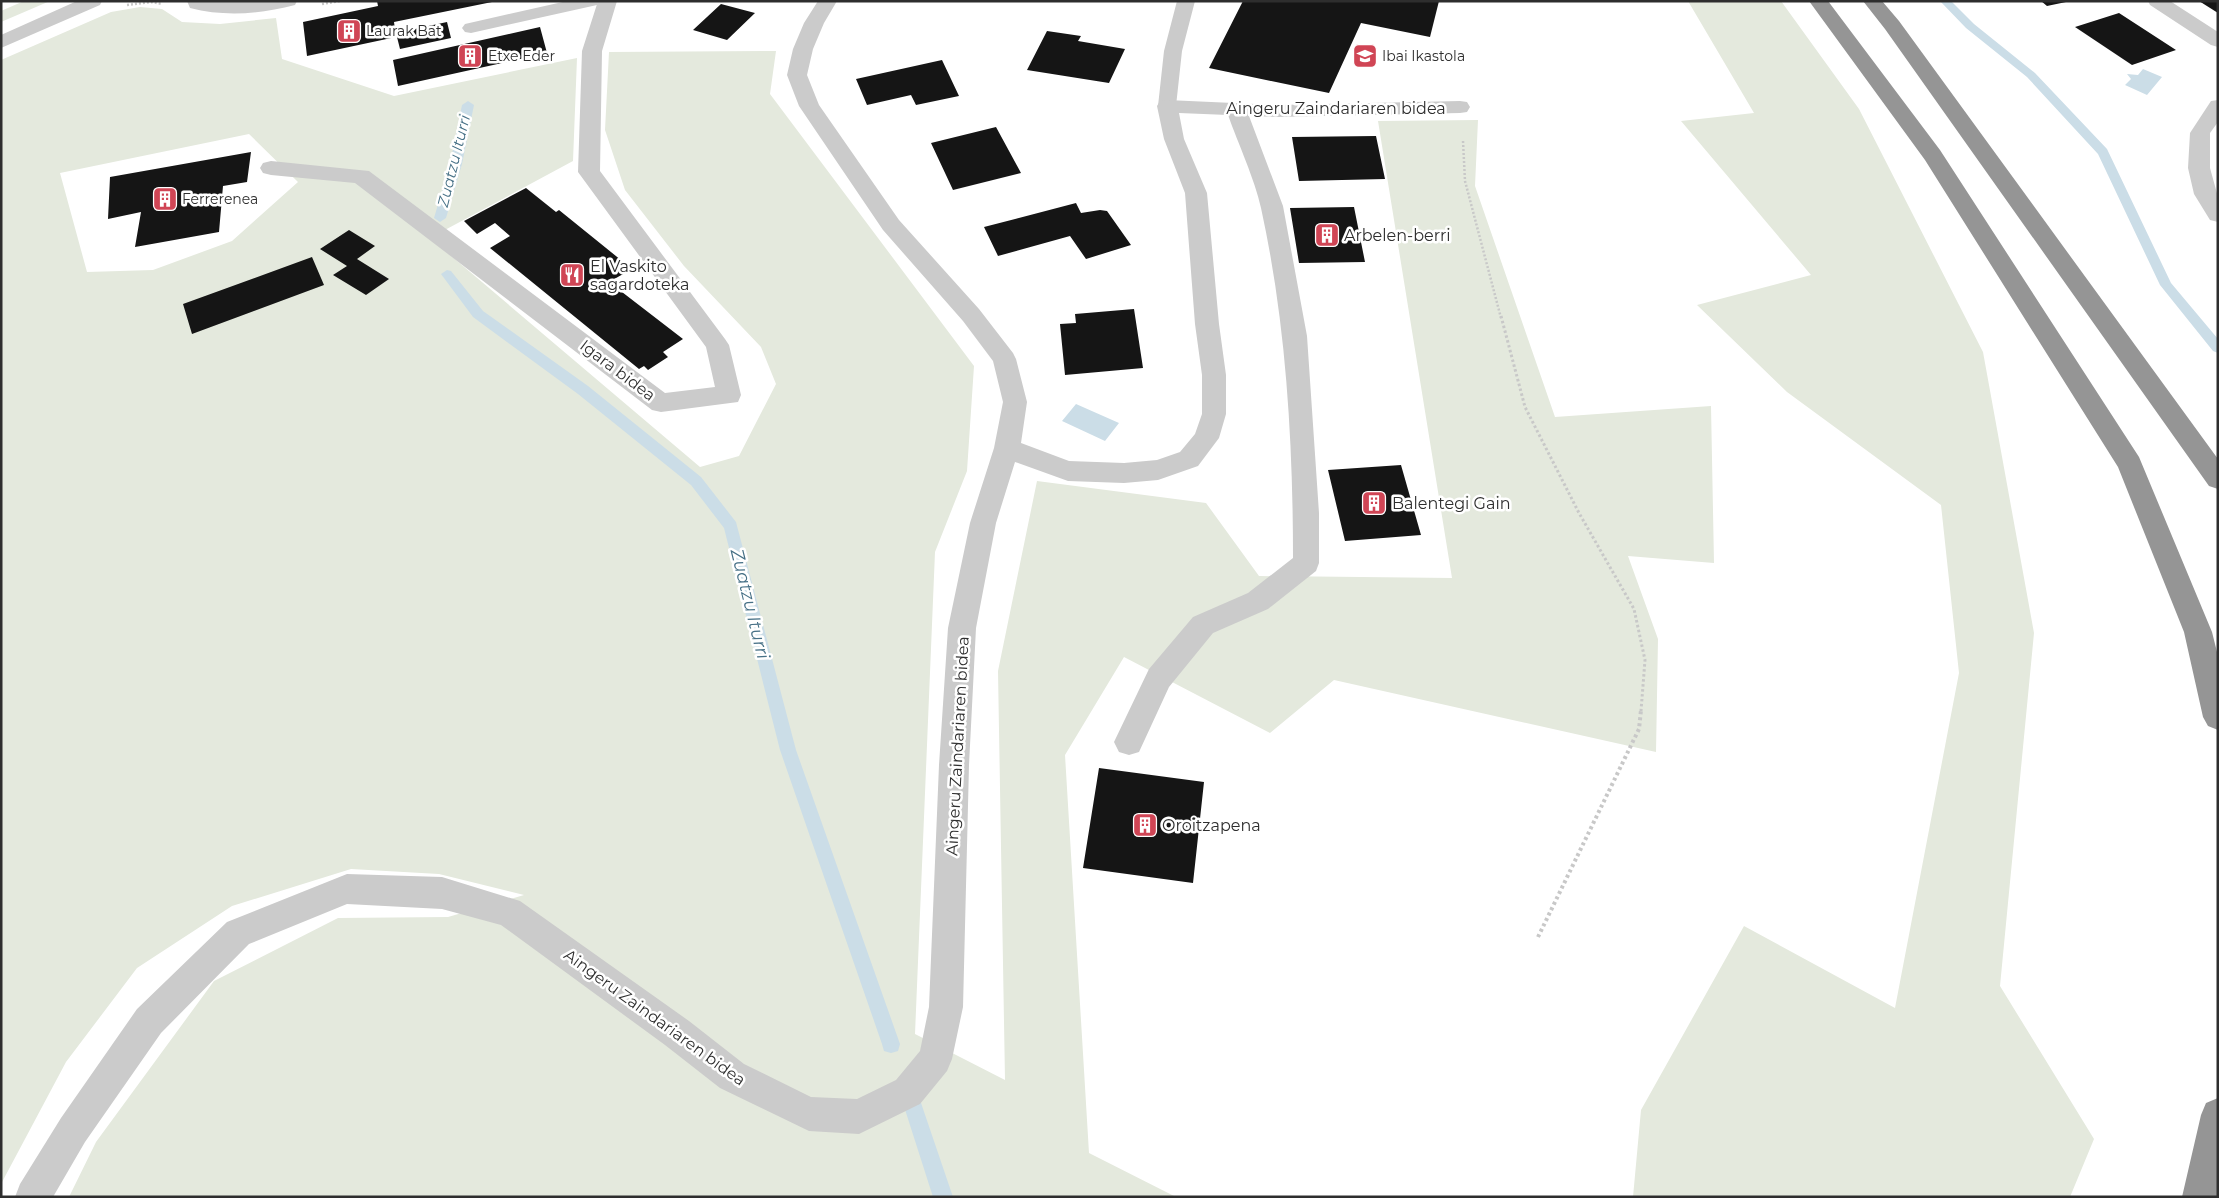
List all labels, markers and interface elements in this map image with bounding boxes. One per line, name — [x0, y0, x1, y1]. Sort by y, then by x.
building icon: Laurak Bat — [336, 18, 362, 44]
place label: Laurak Bat — [366, 22, 442, 40]
building icon: Etxe Eder — [457, 43, 483, 69]
school or university icon: Ibai Ikastola — [1352, 43, 1378, 69]
place label: Etxe Eder — [488, 47, 555, 65]
place label: Ibai Ikastola — [1382, 47, 1465, 65]
street label: Aingeru Zaindariaren bidea — [1226, 99, 1446, 118]
water label: Zuatzu Iturri — [433, 112, 474, 210]
building icon: Ferrerenea — [152, 186, 178, 212]
place label: Ferrerenea — [182, 190, 258, 208]
building icon: Arbelen-berri — [1314, 222, 1340, 248]
place label: Arbelen-berri — [1344, 226, 1451, 245]
place label: El Vaskito sagardoteka — [590, 257, 689, 294]
restaurant icon: El Vaskito sagardoteka — [559, 262, 585, 288]
street label: Igara bidea — [576, 336, 659, 405]
building icon: Balentegi Gain — [1361, 490, 1387, 516]
place label: Balentegi Gain — [1392, 494, 1511, 513]
water label: Zuatzu Iturri — [725, 546, 774, 662]
street label: Aingeru Zaindariaren bidea — [942, 636, 973, 856]
building icon: Oroitzapena — [1132, 812, 1158, 838]
place label: Oroitzapena — [1162, 816, 1261, 835]
street label: Aingeru Zaindariaren bidea — [560, 945, 749, 1090]

